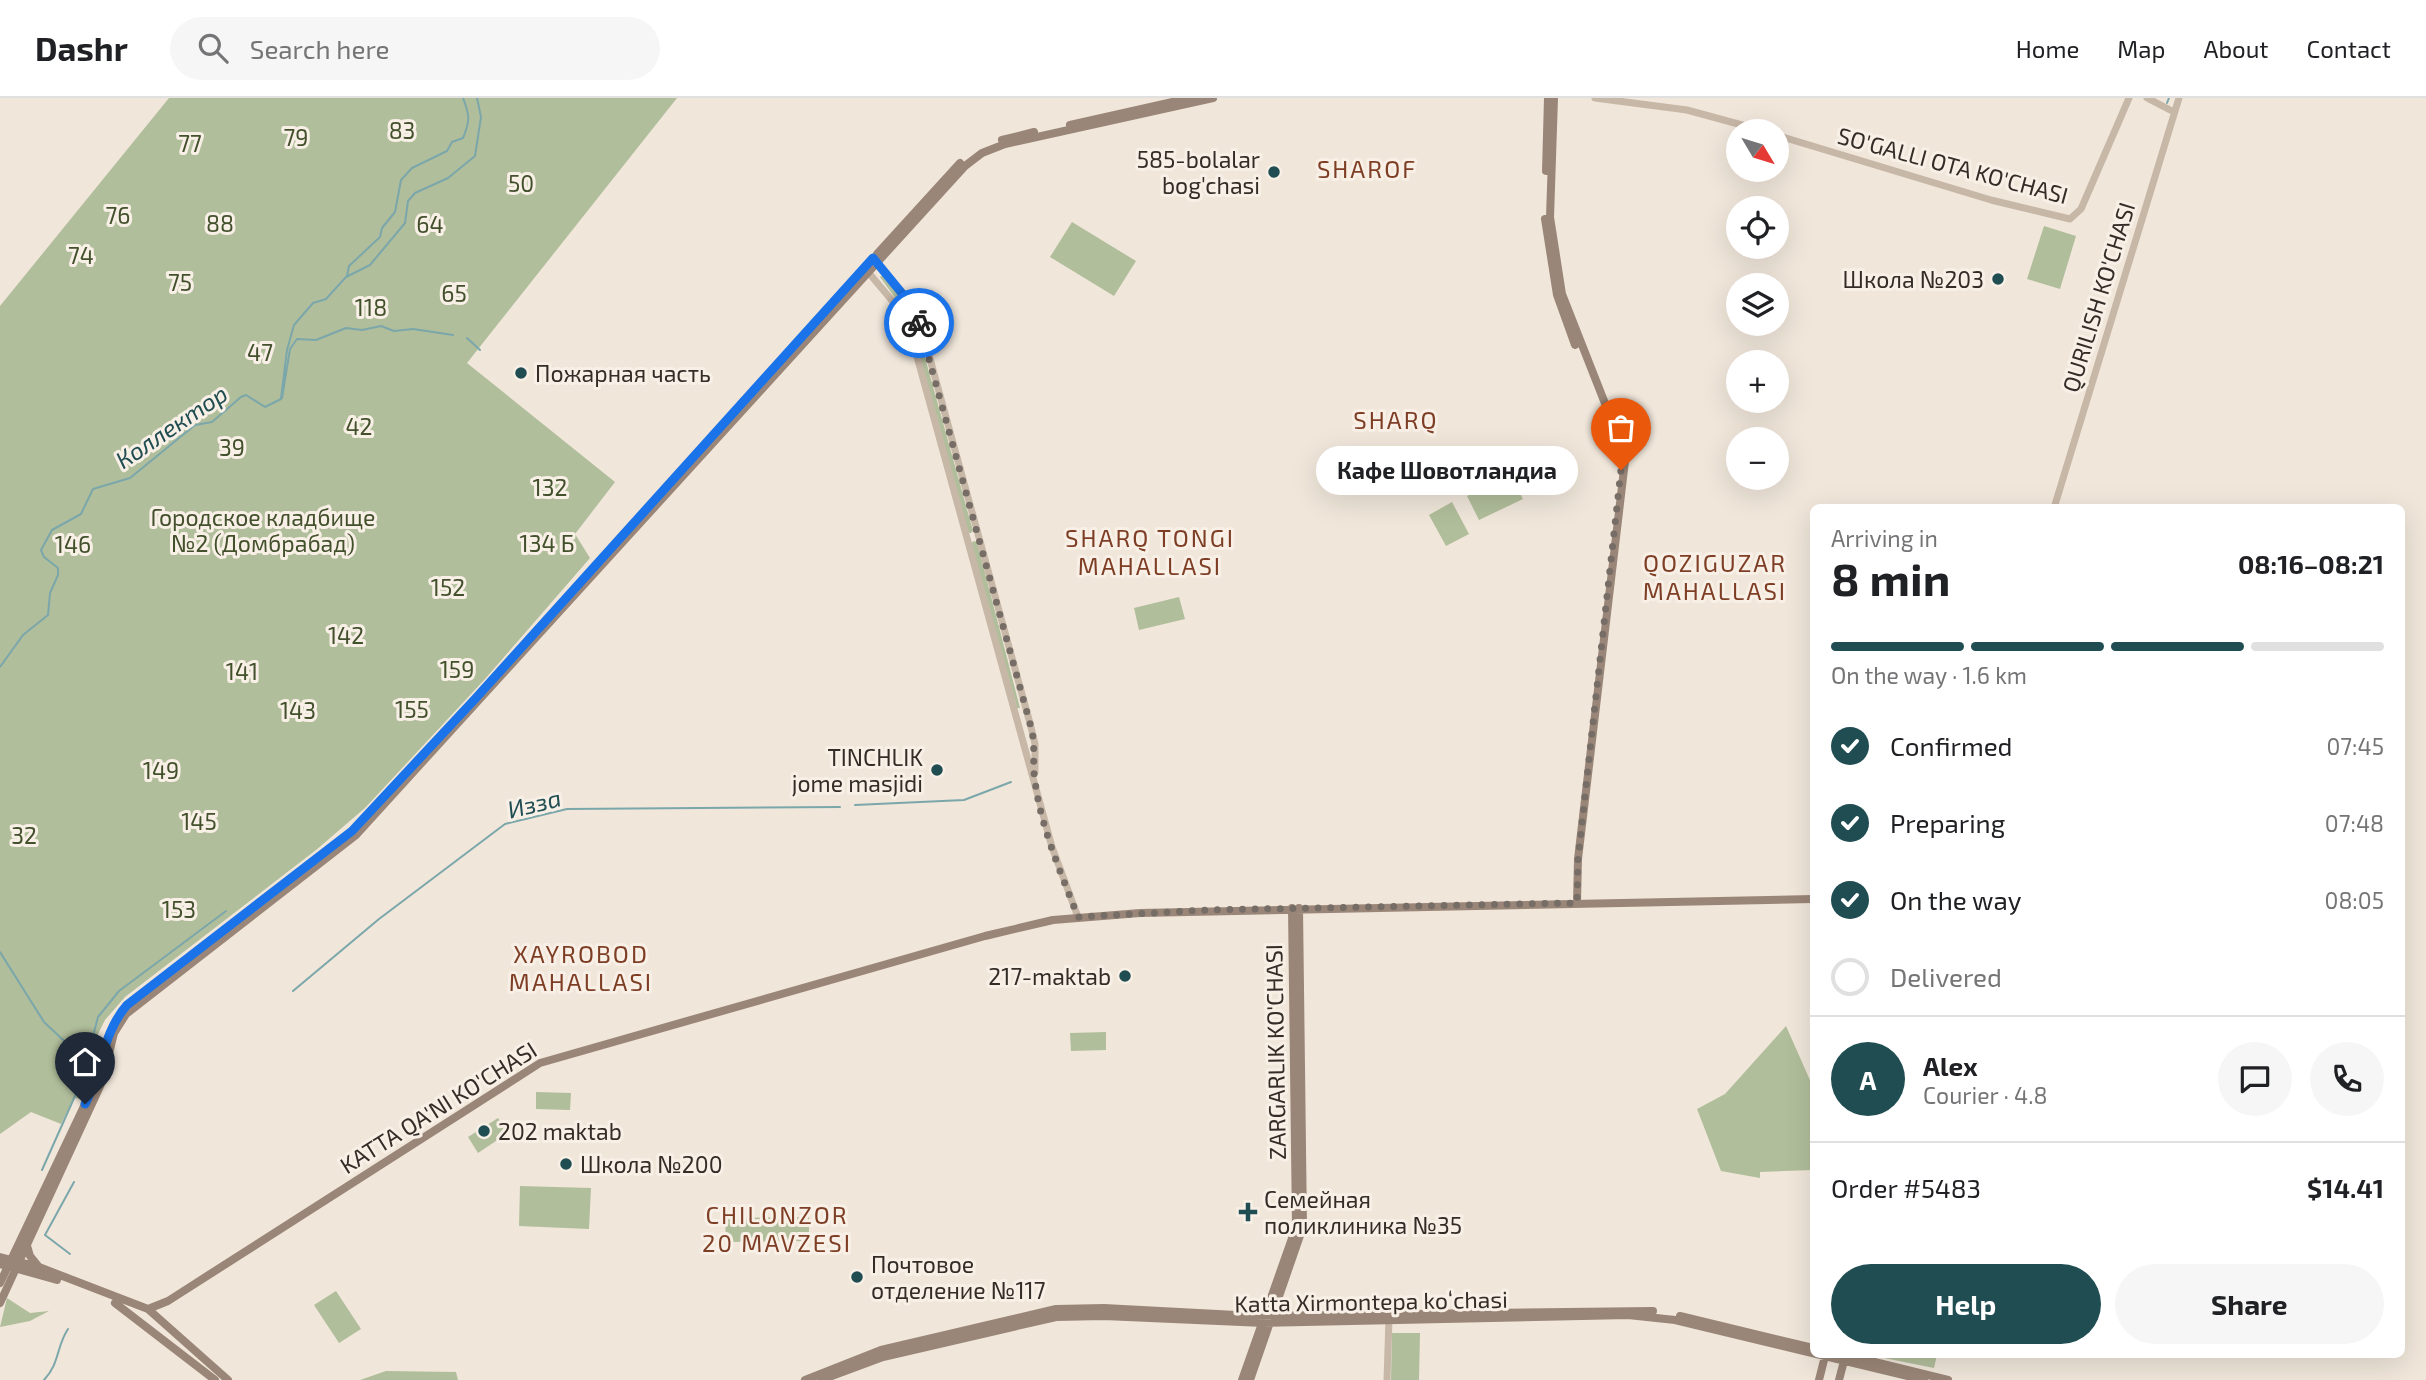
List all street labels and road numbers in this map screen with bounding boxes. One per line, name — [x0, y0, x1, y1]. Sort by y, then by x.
street label: SO'GALLI OTA KO'CHASI — [1835, 121, 2071, 209]
street label: QURILISH KO'CHASI — [2056, 199, 2140, 395]
street label: ZARGARLIK KO'CHASI — [1259, 944, 1291, 1160]
street label: KATTA QA'NI KO'CHASI — [334, 1035, 542, 1179]
street label: Katta Xirmontepa koʻchasi — [1234, 1285, 1508, 1317]

